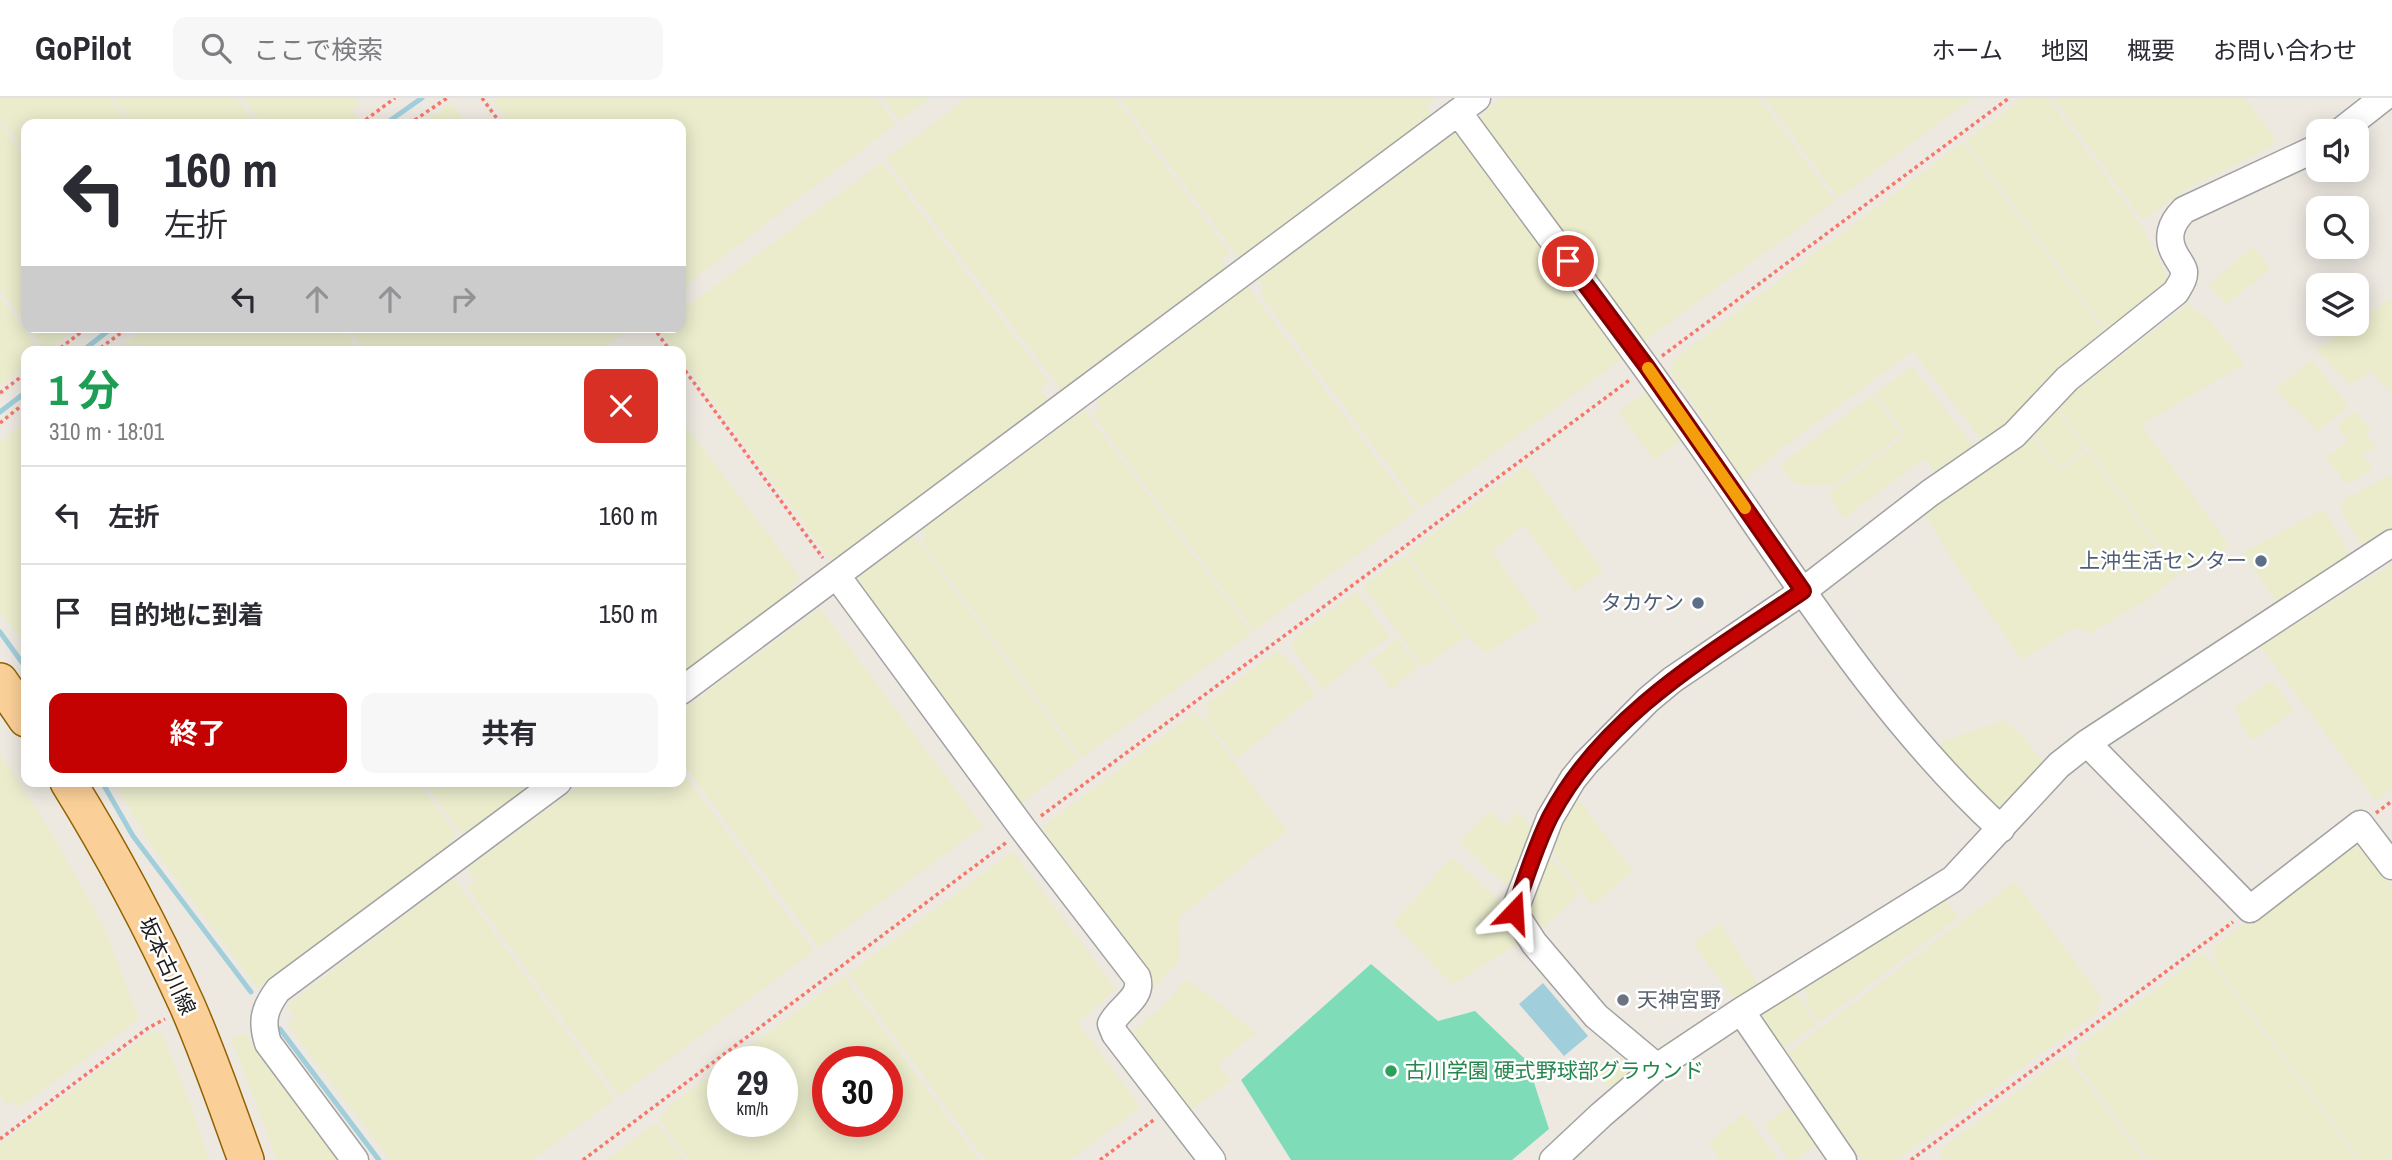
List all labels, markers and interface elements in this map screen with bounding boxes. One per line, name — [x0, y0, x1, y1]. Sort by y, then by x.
search box — [173, 17, 663, 80]
text: GoPilot — [35, 26, 131, 70]
icon: search — [197, 29, 235, 67]
text: ここで検索 — [253, 32, 383, 67]
text: ホーム — [1932, 34, 2003, 66]
text: 地図 — [2041, 34, 2089, 66]
text: 概要 — [2127, 34, 2175, 66]
text: お問い合わせ — [2213, 34, 2357, 66]
map controls — [2306, 119, 2369, 336]
button: sound — [2306, 119, 2369, 182]
text: 160 m — [164, 136, 278, 202]
icon: left — [49, 147, 140, 238]
button: search — [2306, 196, 2369, 259]
text: 左折 — [164, 203, 228, 246]
pin — [1538, 231, 1598, 291]
icon: arrive — [1549, 242, 1587, 280]
button: layers — [2306, 273, 2369, 336]
icon: left — [225, 280, 263, 318]
icon: ahead — [298, 280, 336, 318]
icon: ahead — [371, 280, 409, 318]
icon: right — [444, 280, 482, 318]
text: 1 分 — [49, 362, 120, 418]
button: close — [584, 369, 658, 443]
text: 310 m · 18:01 — [49, 416, 164, 447]
icon: left — [49, 496, 87, 534]
text: 160 m — [599, 498, 658, 533]
text: 左折 — [108, 499, 160, 534]
place label: 上沖生活センター — [2079, 546, 2247, 575]
marker: 上沖生活センター — [2253, 553, 2269, 569]
place label: タカケン — [1601, 588, 1684, 617]
icon: arrive — [49, 594, 87, 632]
marker: タカケン — [1690, 595, 1706, 611]
text: 150 m — [599, 596, 658, 631]
text: 目的地に到着 — [108, 597, 264, 632]
button: 終了 — [49, 693, 347, 773]
button: 共有 — [361, 693, 658, 773]
position arrow — [1477, 875, 1551, 949]
street label: 坂本古川線 — [132, 912, 203, 1019]
place label: 天神宮野 — [1637, 985, 1721, 1014]
marker: 天神宮野 — [1615, 992, 1631, 1008]
speed limit sign: 30 — [812, 1046, 903, 1137]
place label: 古川学園 硬式野球部グラウンド — [1405, 1056, 1704, 1085]
text: 29 — [737, 1059, 768, 1106]
marker: 古川学園 硬式野球部グラウンド — [1383, 1063, 1399, 1079]
text: km/h — [737, 1096, 769, 1121]

